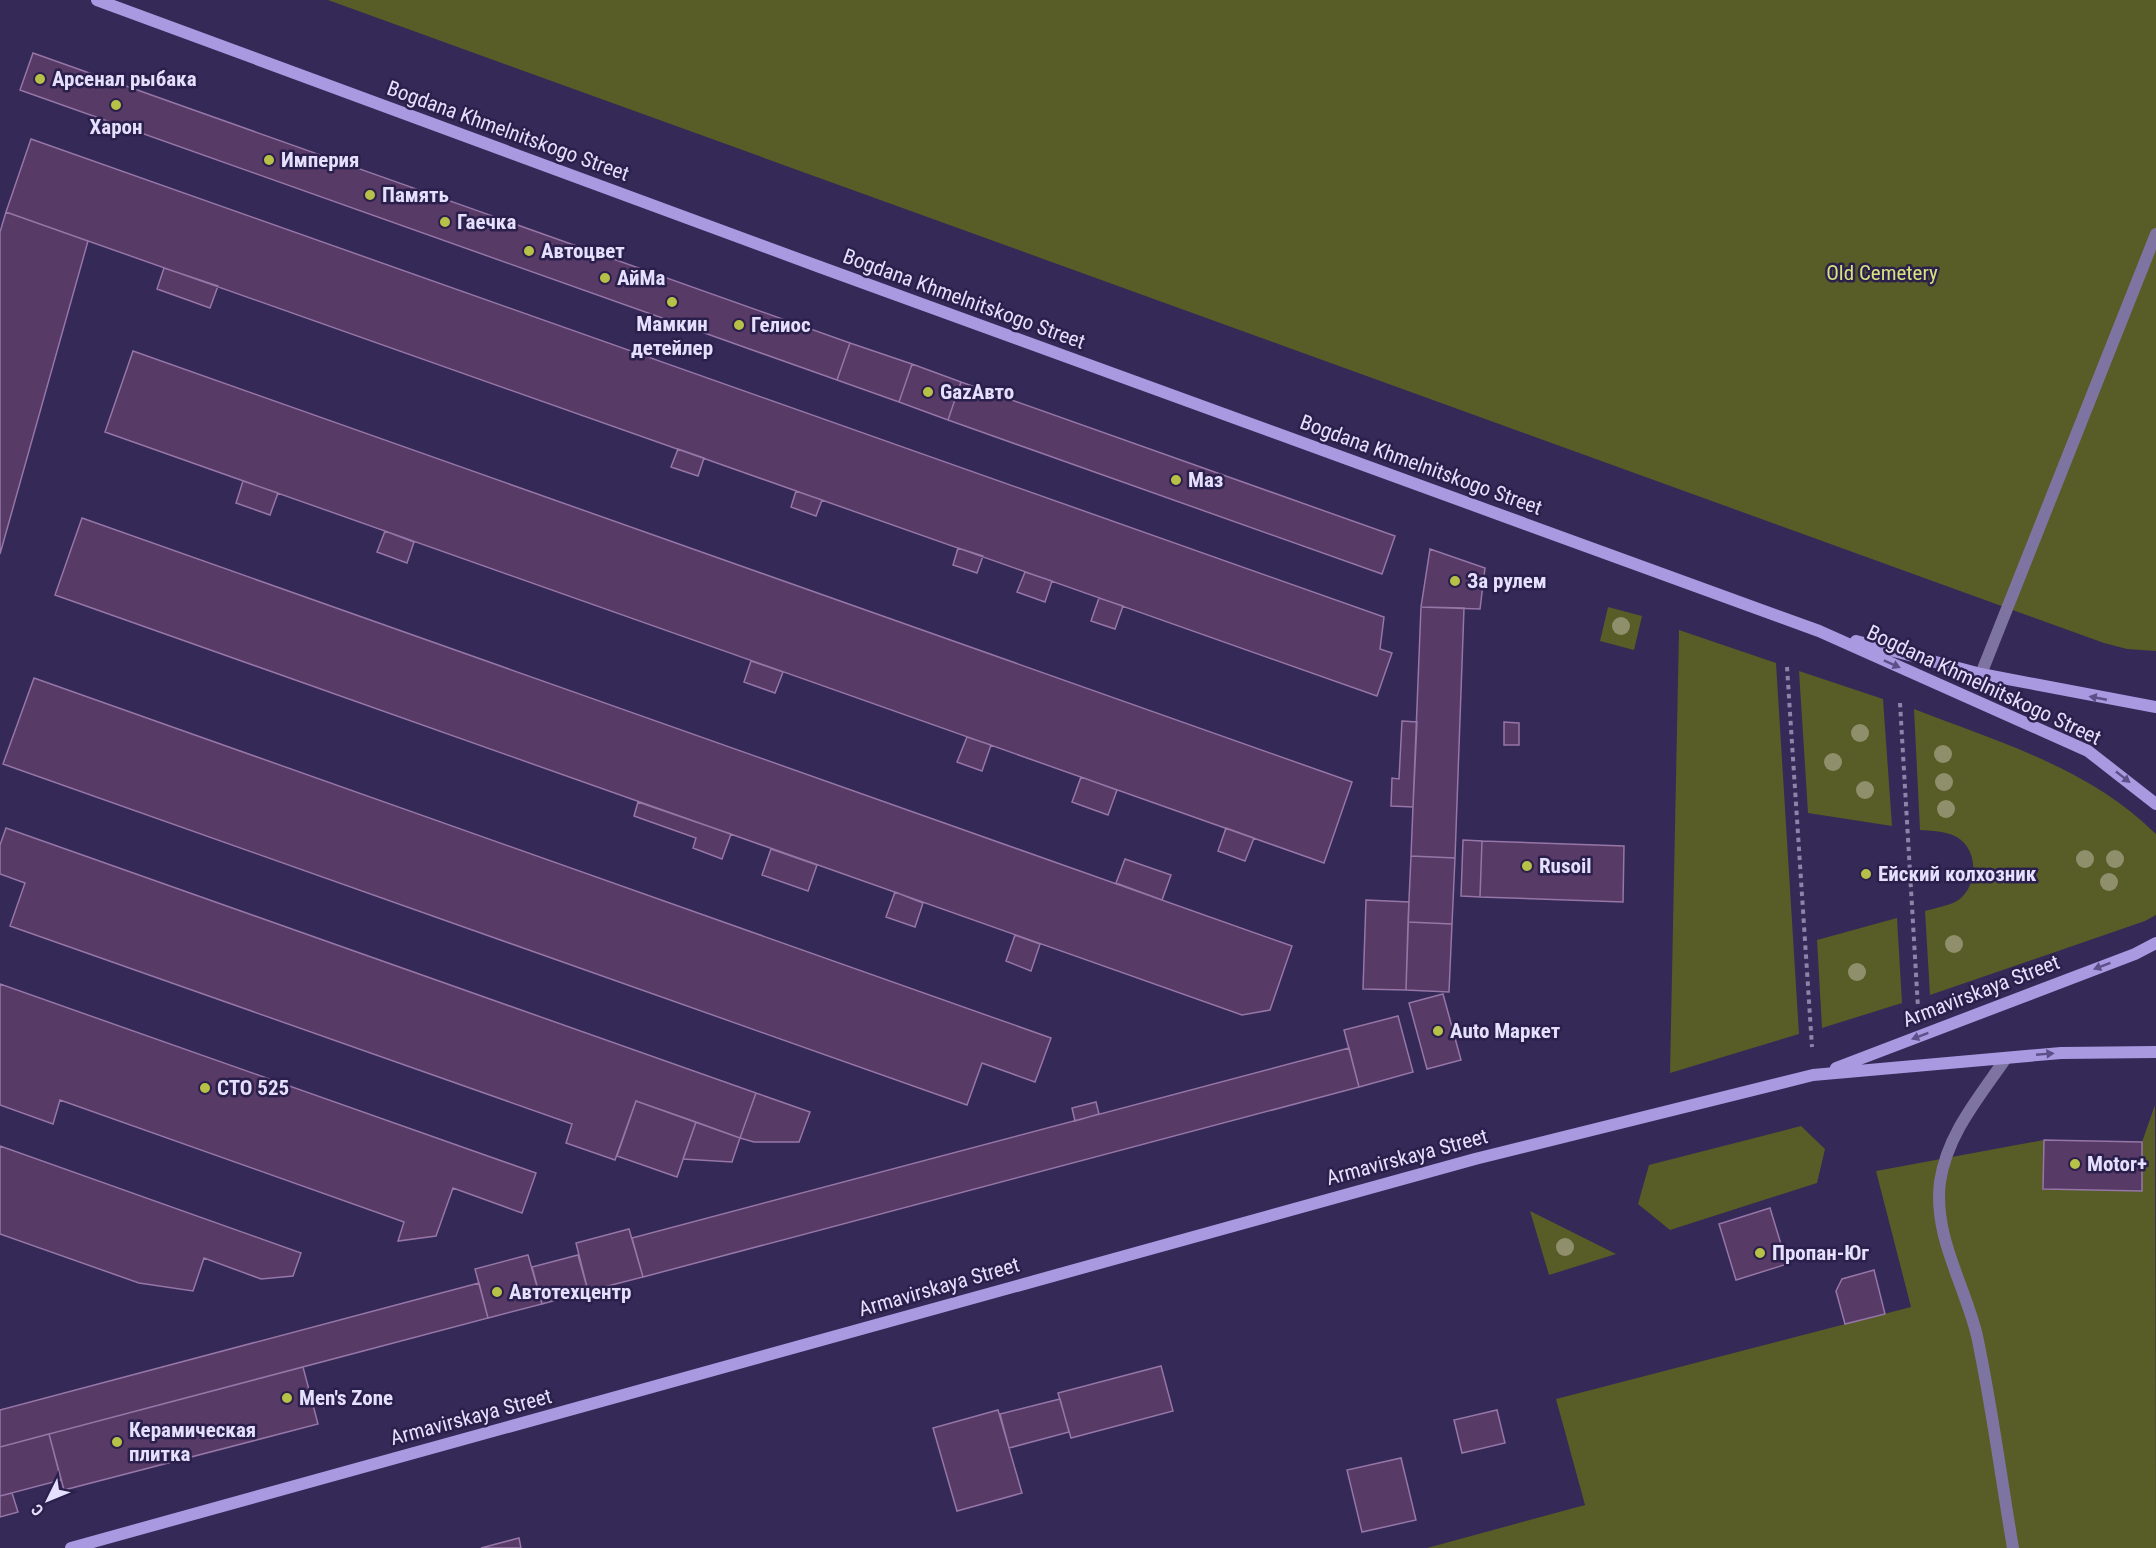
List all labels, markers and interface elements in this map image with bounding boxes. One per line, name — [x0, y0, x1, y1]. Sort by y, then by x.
place label: Арсенал рыбака — [52, 67, 197, 91]
marker: Арсенал рыбака — [33, 72, 47, 86]
street label: Bogdana Khmelnitskogo Street — [384, 76, 632, 186]
marker: Харон — [109, 98, 123, 112]
place label: Харон — [90, 115, 142, 139]
place label: Империя — [281, 148, 359, 172]
marker: Империя — [262, 153, 276, 167]
place label: Память — [382, 183, 449, 207]
marker: Память — [363, 188, 377, 202]
place label: Гаечка — [457, 210, 516, 234]
marker: Гаечка — [438, 215, 452, 229]
place label: Автоцвет — [541, 239, 625, 263]
marker: Автоцвет — [522, 244, 536, 258]
street label: Bogdana Khmelnitskogo Street — [840, 244, 1088, 354]
park label: Old Cemetery — [1826, 261, 1938, 285]
place label: АйМа — [617, 266, 665, 290]
marker: АйМа — [598, 271, 612, 285]
marker: Мамкин детейлер — [665, 295, 679, 309]
place label: Мамкин детейлер — [631, 312, 713, 360]
place label: Гелиос — [751, 313, 811, 337]
marker: Гелиос — [732, 318, 746, 332]
place label: GazАвто — [940, 380, 1014, 404]
marker: GazАвто — [921, 385, 935, 399]
street label: Bogdana Khmelnitskogo Street — [1297, 410, 1545, 520]
place label: Маз — [1188, 468, 1223, 492]
marker: Маз — [1169, 473, 1183, 487]
place label: За рулем — [1467, 569, 1547, 593]
marker: За рулем — [1448, 574, 1462, 588]
street label: Bogdana Khmelnitskogo Street — [1863, 620, 2105, 750]
one-way arrow — [1883, 659, 1901, 669]
one-way arrow — [2089, 693, 2108, 702]
one-way arrow — [2115, 770, 2131, 783]
place label: Rusoil — [1539, 854, 1592, 878]
marker: Rusoil — [1520, 859, 1534, 873]
place label: Ейский колхозник — [1878, 862, 2037, 886]
marker: Ейский колхозник — [1859, 867, 1873, 881]
street label: Armavirskaya Street — [1899, 950, 2063, 1032]
one-way arrow — [2093, 962, 2111, 972]
place label: Auto Маркет — [1450, 1019, 1561, 1043]
marker: Auto Маркет — [1431, 1024, 1445, 1038]
one-way arrow — [1911, 1031, 1929, 1041]
one-way arrow — [2036, 1049, 2055, 1059]
place label: СТО 525 — [217, 1076, 289, 1100]
marker: СТО 525 — [198, 1081, 212, 1095]
street label: Armavirskaya Street — [1324, 1124, 1490, 1190]
place label: Motor+ — [2087, 1152, 2147, 1176]
marker: Motor+ — [2068, 1157, 2082, 1171]
place label: Пропан-Юг — [1772, 1241, 1869, 1265]
marker: Пропан-Юг — [1753, 1246, 1767, 1260]
street label: Armavirskaya Street — [856, 1253, 1022, 1321]
place label: Автотехцентр — [509, 1280, 631, 1304]
marker: Автотехцентр — [490, 1285, 504, 1299]
street label: Armavirskaya Street — [388, 1384, 554, 1450]
place label: Men's Zone — [299, 1386, 393, 1410]
marker: Men's Zone — [280, 1391, 294, 1405]
place label: Керамическая плитка — [129, 1418, 256, 1466]
marker: Керамическая плитка — [110, 1435, 124, 1449]
north arrow — [18, 1470, 78, 1530]
text: С — [27, 1500, 47, 1520]

